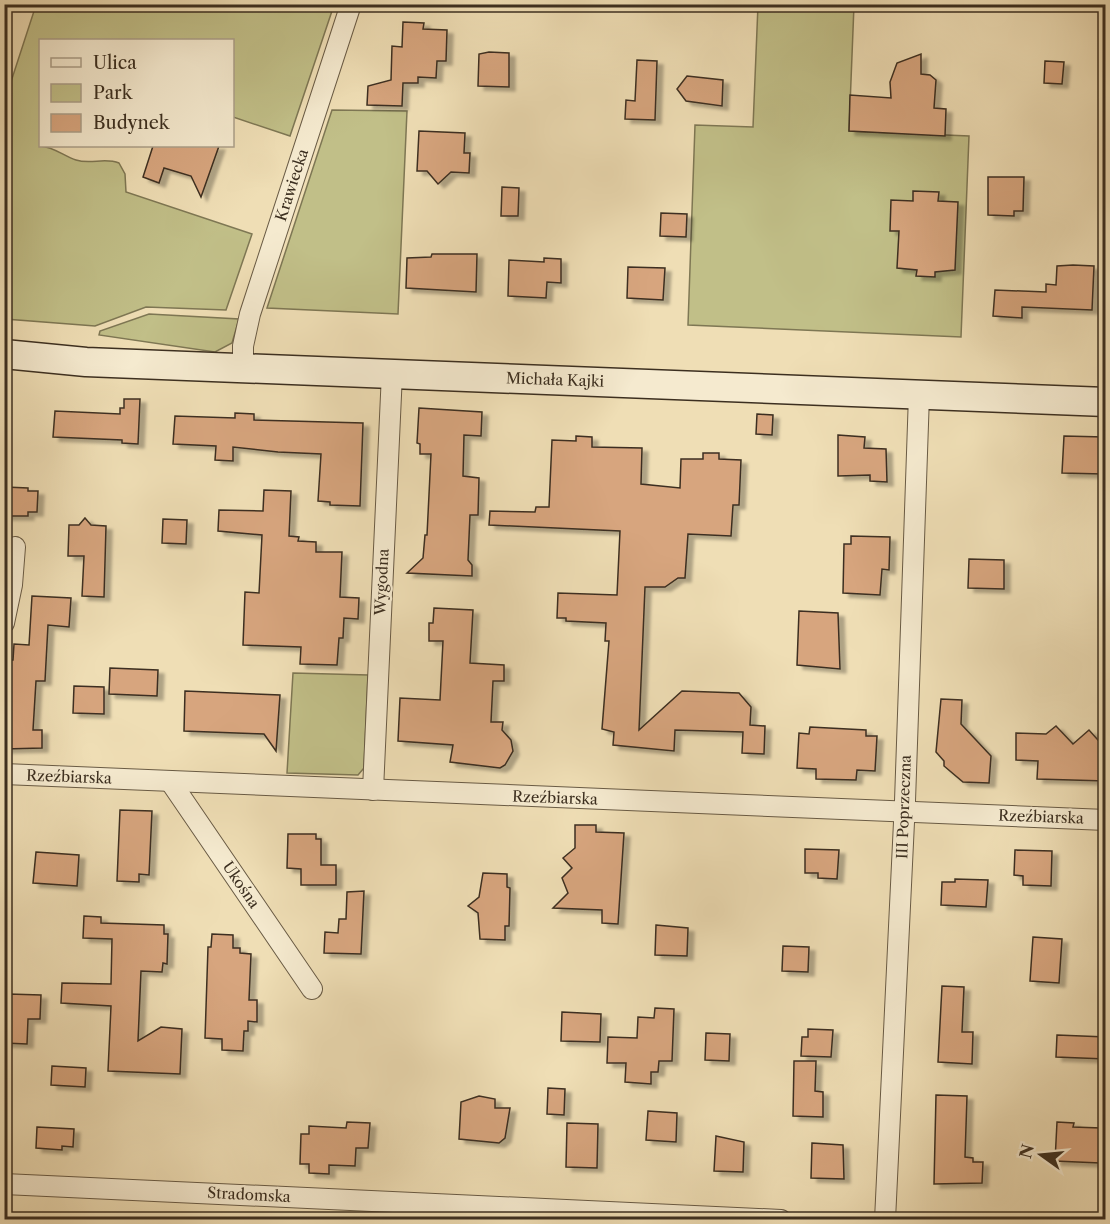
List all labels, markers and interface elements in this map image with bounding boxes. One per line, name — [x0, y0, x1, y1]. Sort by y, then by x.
legend — [39, 39, 234, 147]
text: Ulica — [93, 52, 137, 74]
text: Park — [93, 82, 134, 104]
text: Budynek — [93, 112, 171, 134]
street label: Krawiecka — [271, 146, 312, 223]
street label: Michała Kajki — [506, 368, 605, 391]
street label: Wygodna — [370, 548, 393, 617]
street label: III Poprzeczna — [892, 754, 915, 859]
street label: Rzeźbiarska — [26, 766, 112, 787]
street label: Rzeźbiarska — [512, 787, 598, 808]
street label: Rzeźbiarska — [998, 806, 1084, 827]
street label: Ukośna — [219, 858, 264, 912]
north arrow — [1011, 1125, 1071, 1185]
text: N — [1015, 1142, 1038, 1160]
street label: Stradomska — [207, 1183, 291, 1206]

